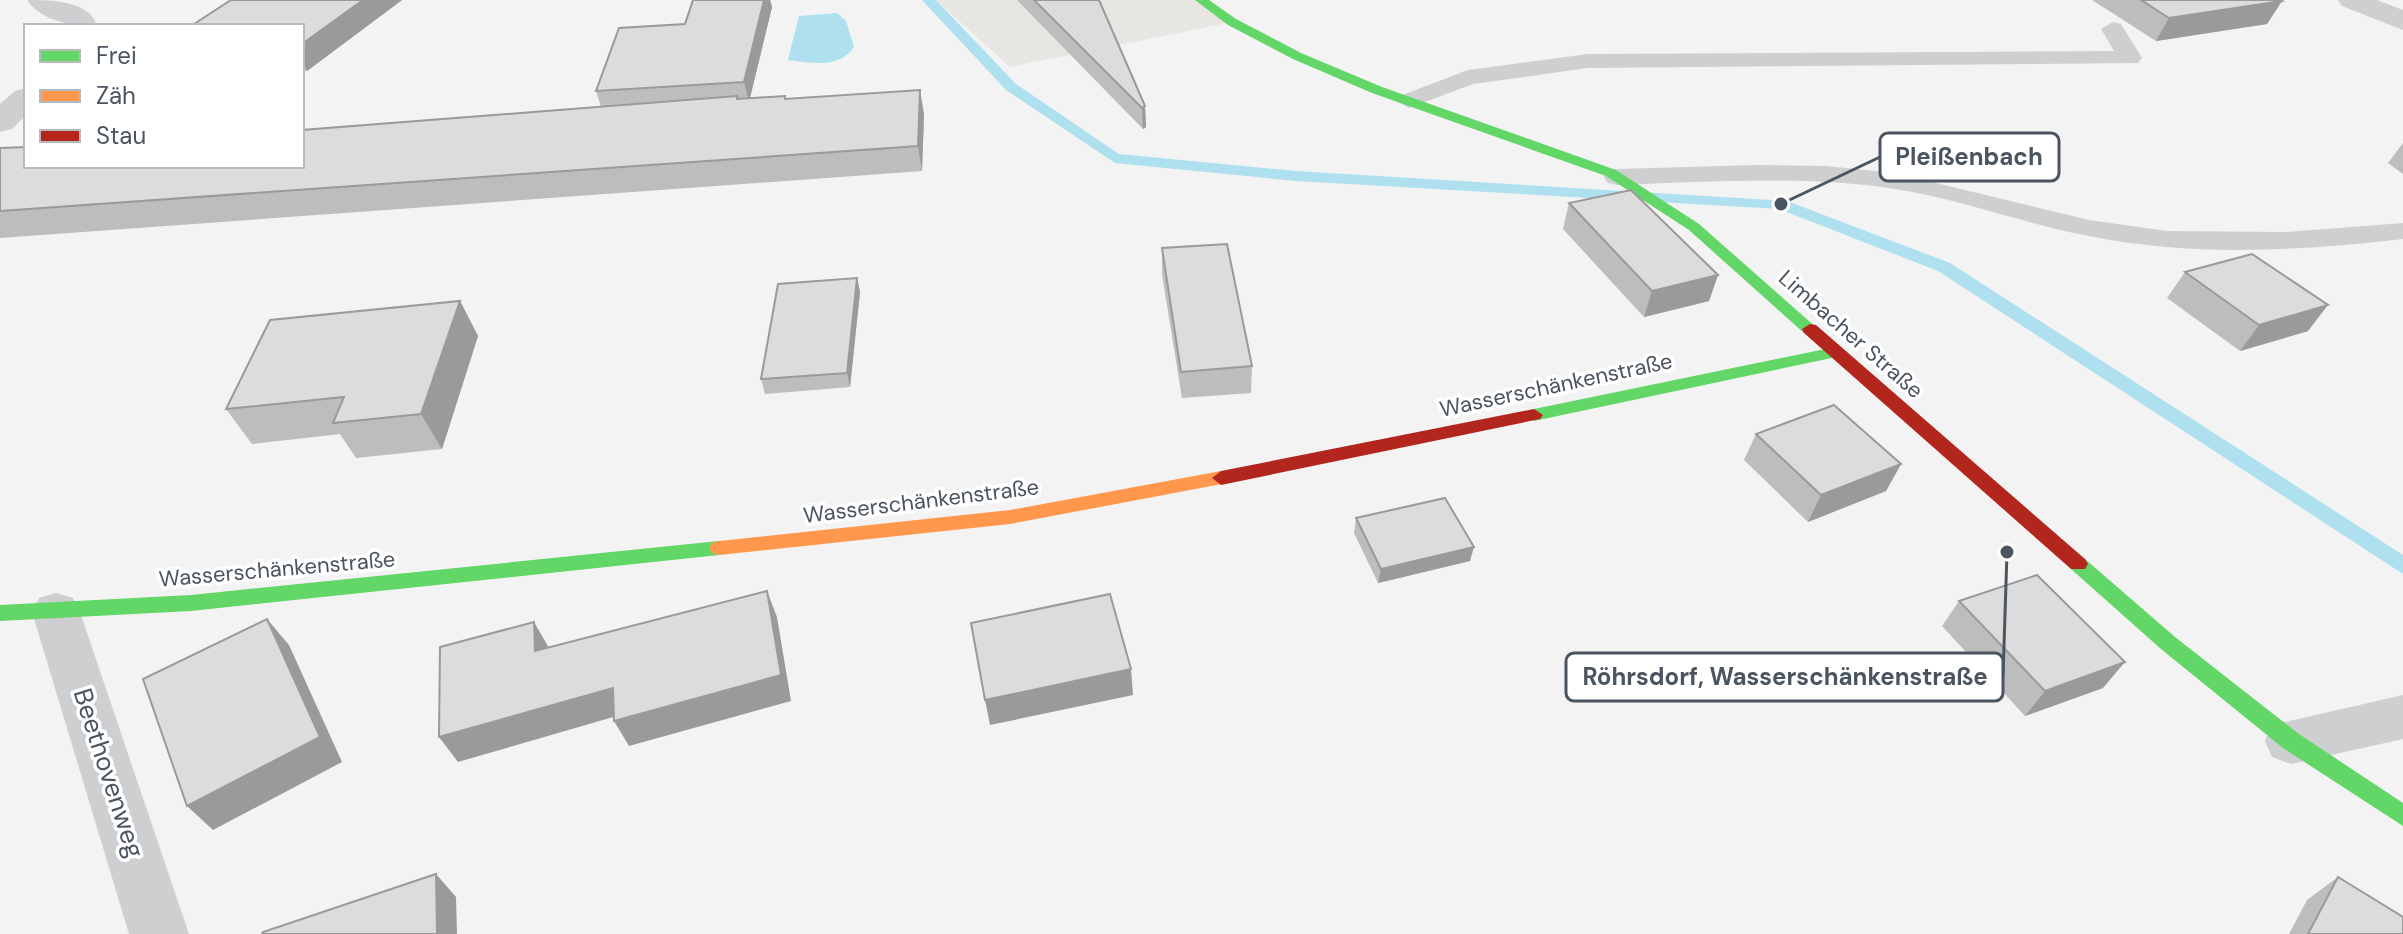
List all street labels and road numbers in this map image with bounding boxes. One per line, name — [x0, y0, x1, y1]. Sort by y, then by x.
street label: Limbacher Straße — [1773, 263, 1929, 405]
street label: Wasserschänkenstraße — [1437, 346, 1675, 424]
street label: Wasserschänkenstraße — [801, 472, 1041, 530]
street label: Wasserschänkenstraße — [158, 544, 396, 594]
street label: Beethovenweg — [66, 684, 152, 862]

